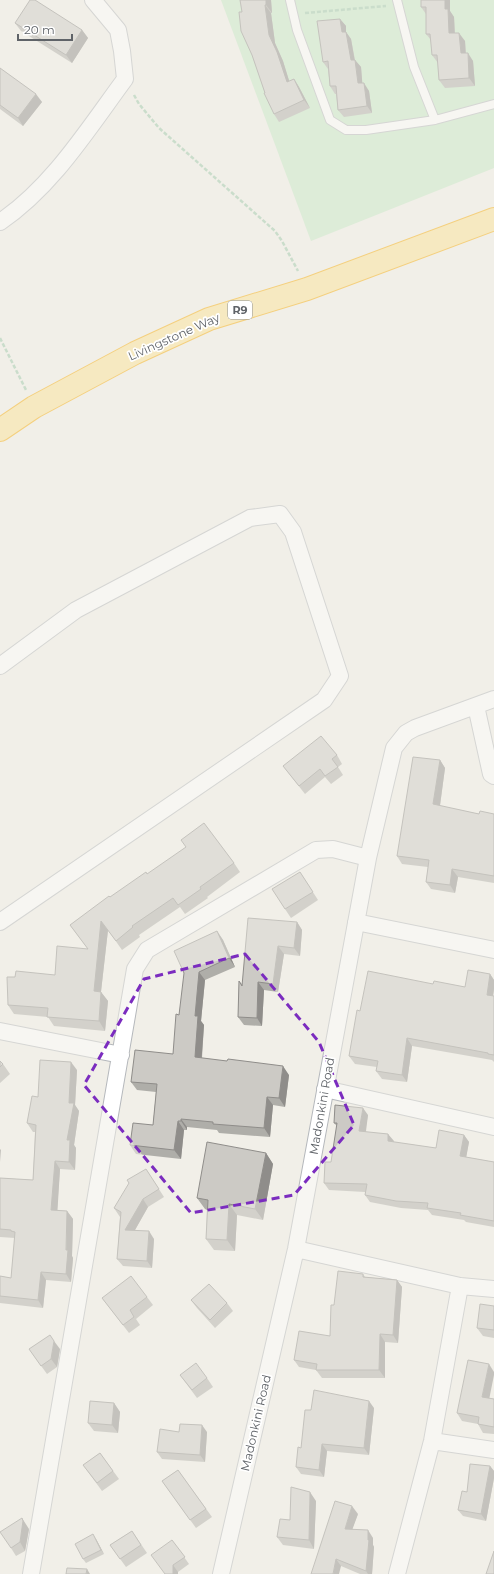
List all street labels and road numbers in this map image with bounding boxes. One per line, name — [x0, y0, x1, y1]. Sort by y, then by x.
road number: R9 — [228, 301, 252, 319]
street label: Livingstone Way — [126, 309, 222, 364]
street label: Madonkini Road — [306, 1056, 337, 1156]
street label: Madonkini Road — [237, 1373, 274, 1473]

